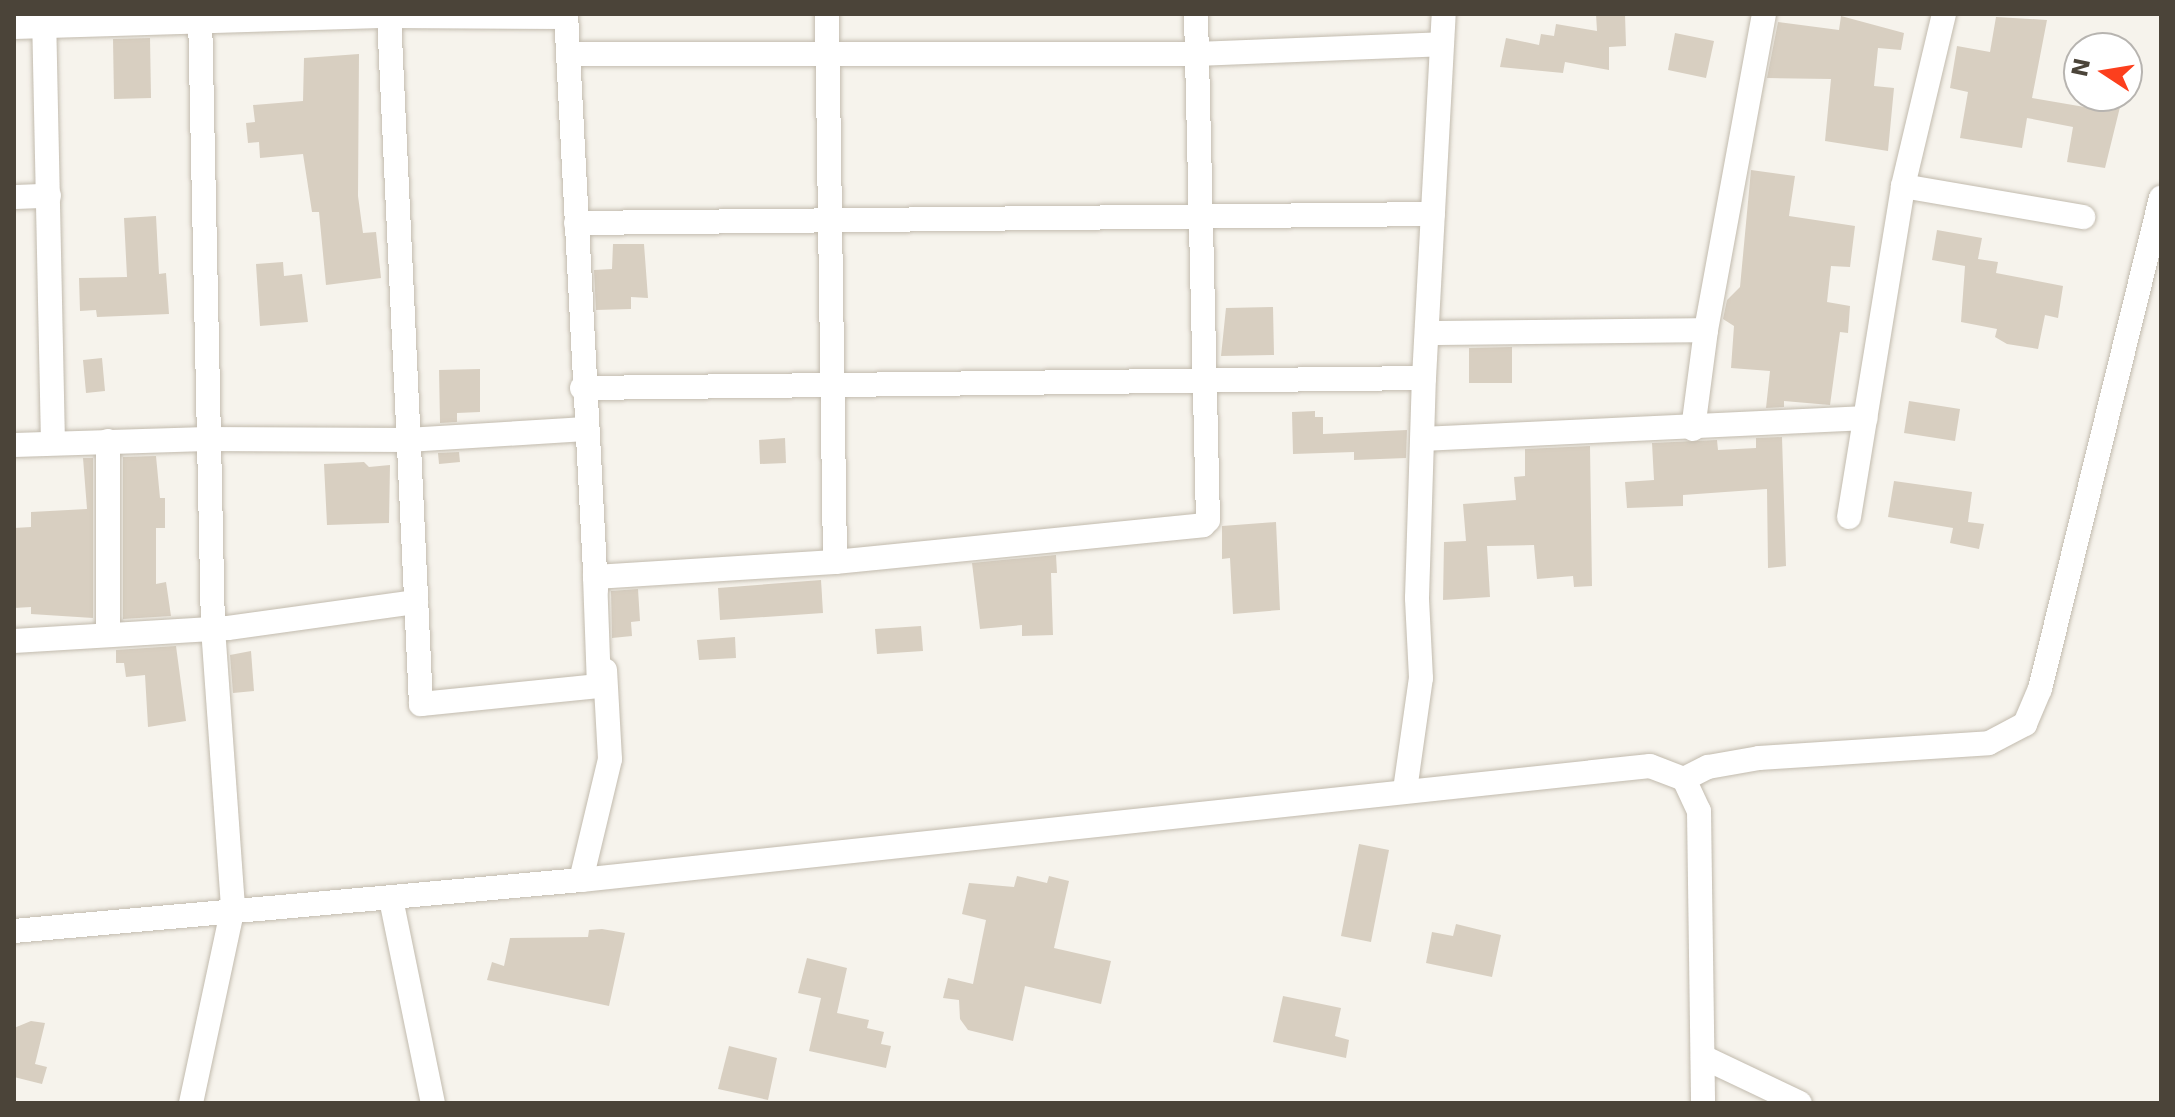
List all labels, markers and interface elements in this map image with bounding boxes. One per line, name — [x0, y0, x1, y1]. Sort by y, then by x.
north arrow — [2063, 32, 2143, 112]
text: N — [2067, 56, 2095, 79]

